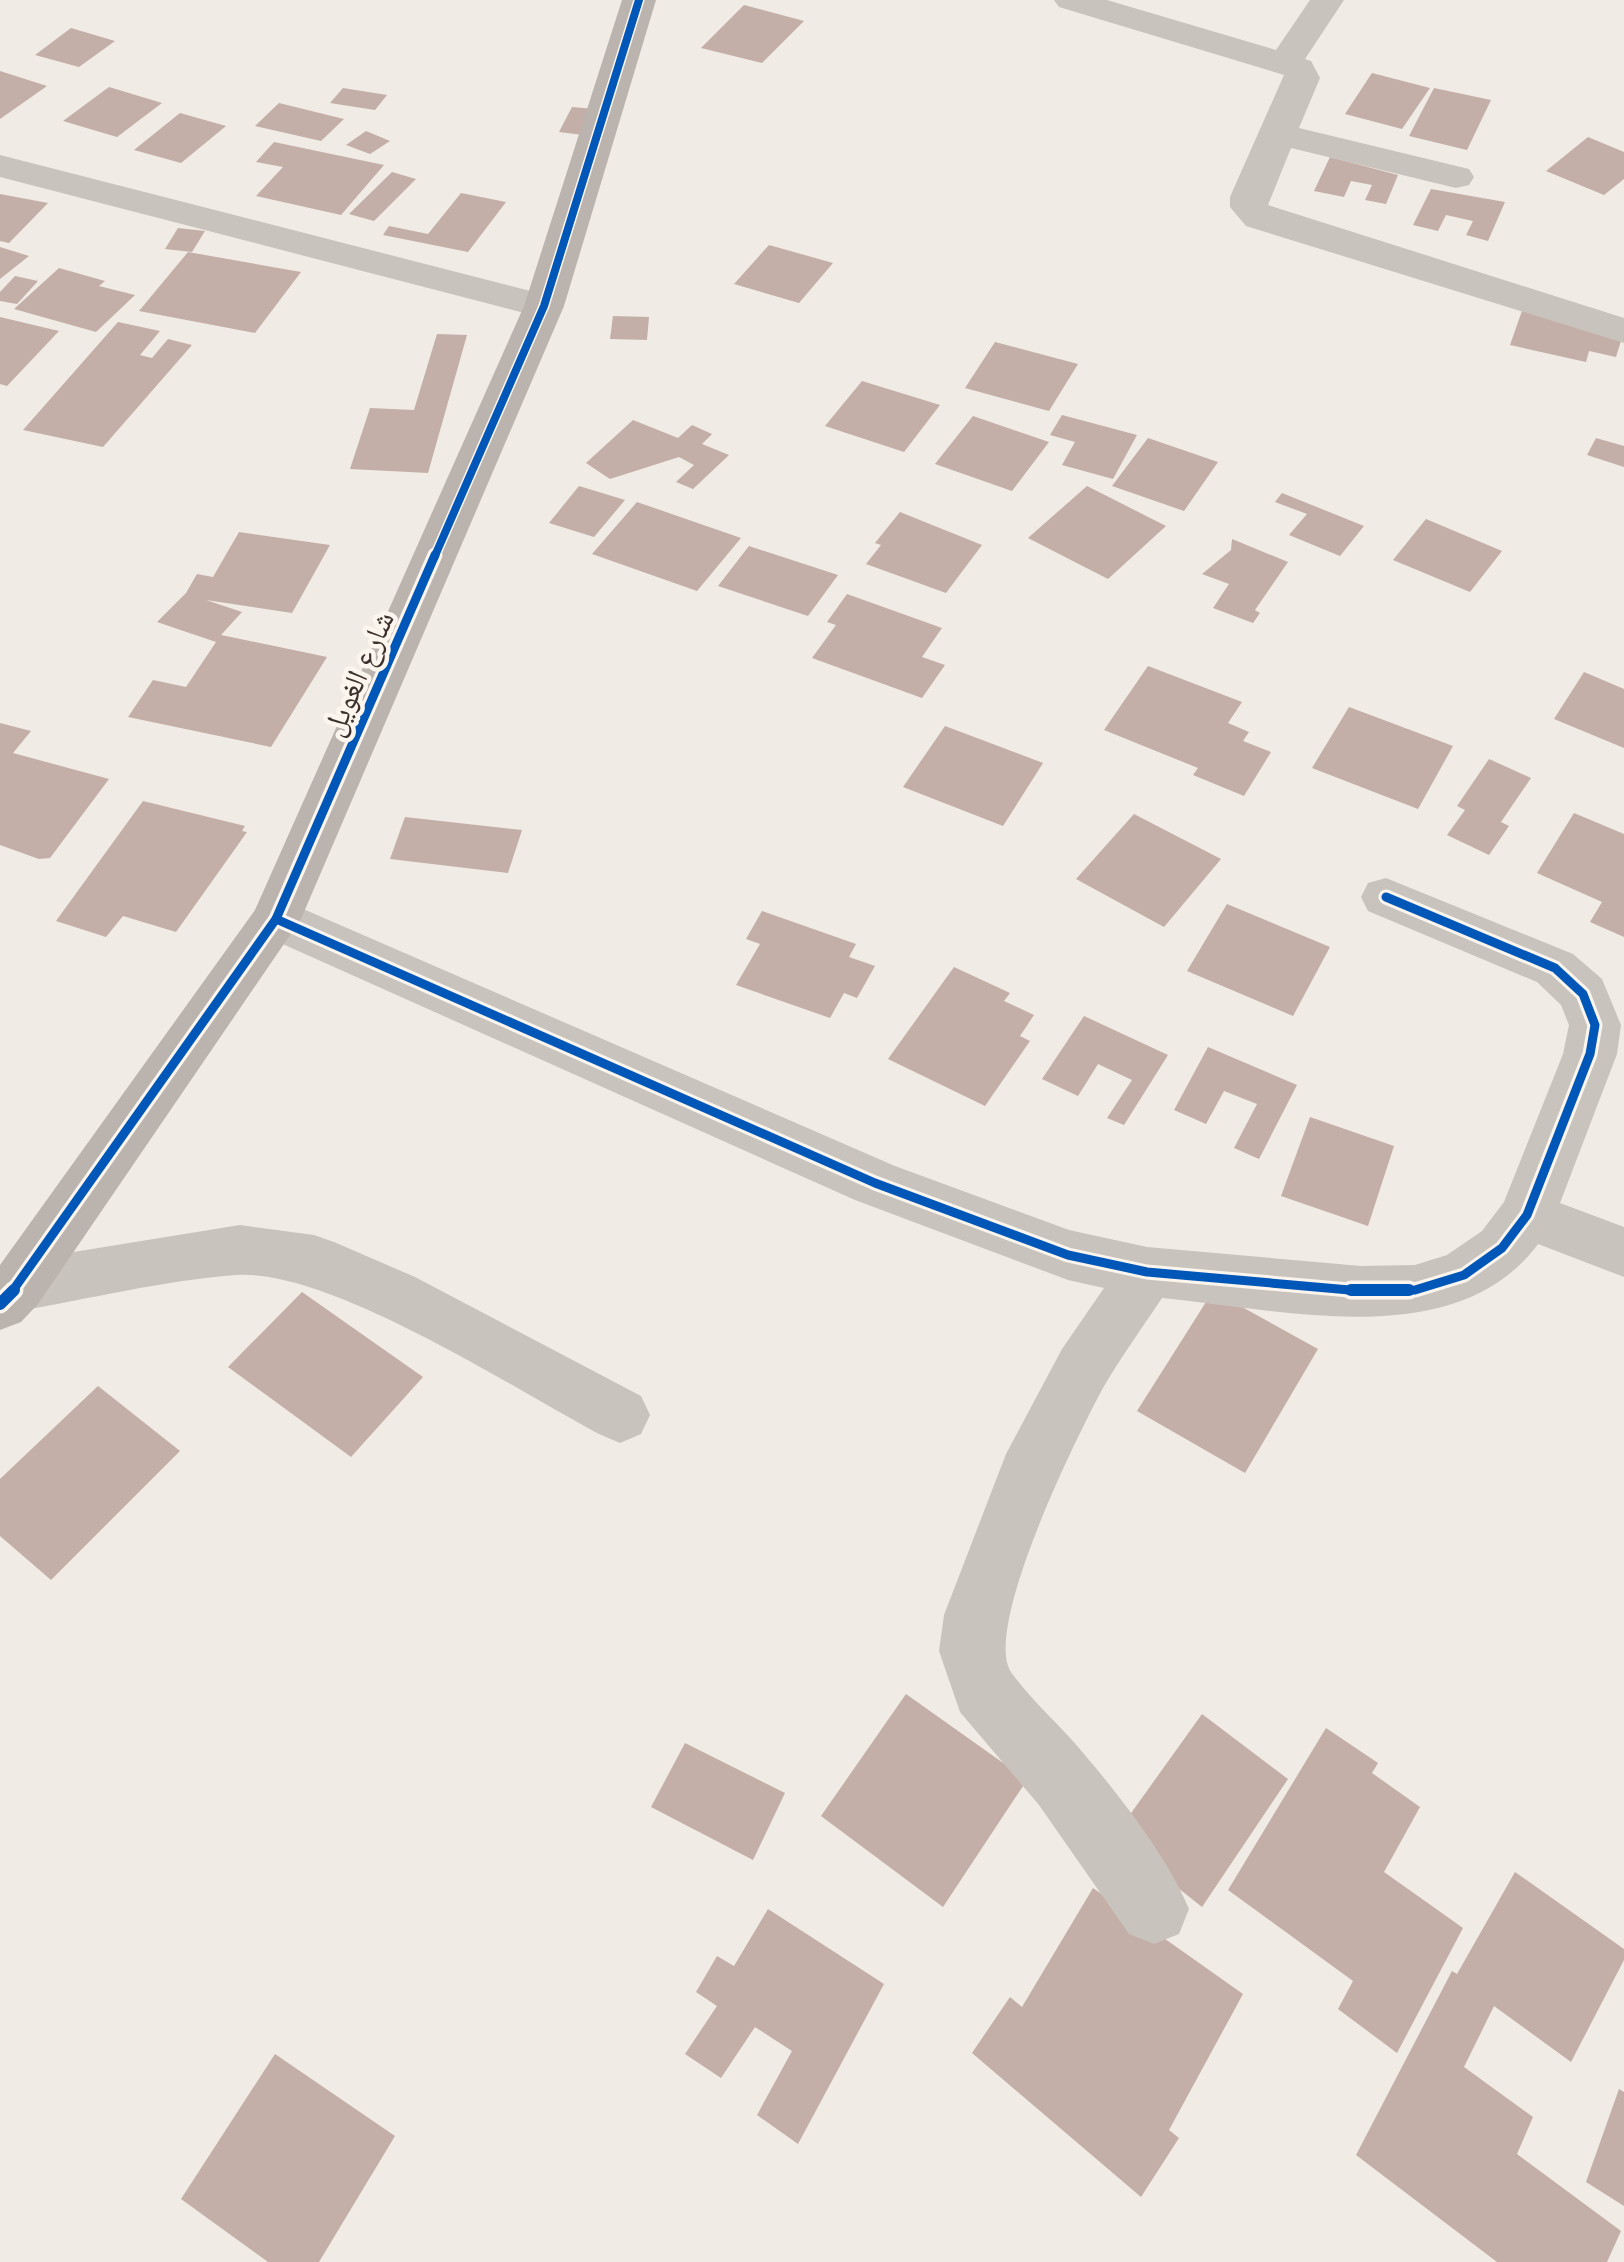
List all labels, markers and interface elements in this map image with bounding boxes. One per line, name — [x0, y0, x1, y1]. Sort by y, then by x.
street label: شارع الغويل — [311, 604, 403, 742]

